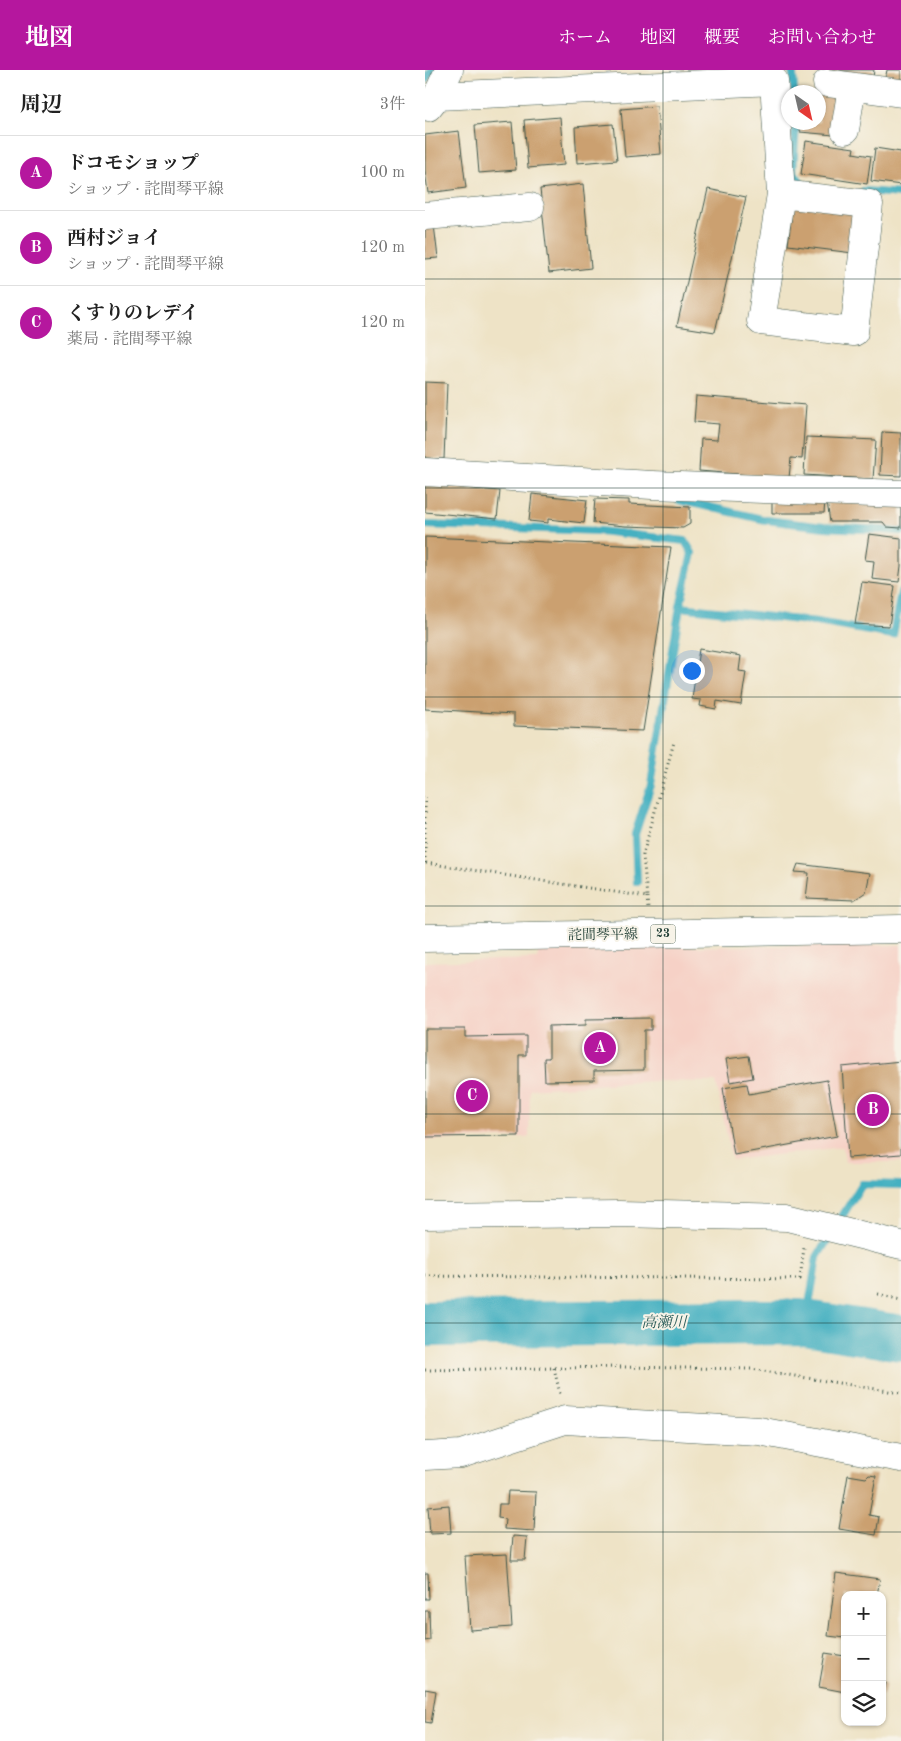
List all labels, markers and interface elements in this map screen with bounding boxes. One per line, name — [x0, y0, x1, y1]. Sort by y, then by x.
text: 地図 — [25, 27, 73, 51]
text: ホーム — [558, 29, 612, 47]
text: 地図 — [640, 29, 676, 47]
text: 概要 — [704, 29, 740, 47]
text: お問い合わせ — [768, 29, 876, 47]
north arrow — [781, 85, 826, 130]
text: 周辺 — [20, 95, 62, 116]
text: 3件 — [380, 97, 405, 113]
text: ドコモショップ — [67, 155, 199, 174]
text: A — [30, 165, 42, 181]
text: 100 m — [360, 165, 405, 181]
text: ショップ · 詫間琴平線 — [67, 182, 224, 198]
text: 西村ジョイ — [67, 230, 162, 249]
text: B — [30, 240, 42, 256]
text: 120 m — [360, 240, 405, 256]
text: ショップ · 詫間琴平線 — [67, 257, 224, 273]
text: くすりのレデイ — [67, 305, 199, 324]
text: C — [31, 315, 41, 331]
text: 120 m — [360, 315, 405, 331]
text: 薬局 · 詫間琴平線 — [67, 332, 192, 348]
your location — [679, 658, 705, 684]
road number: 23 — [651, 924, 675, 944]
street label: 詫間琴平線 — [568, 926, 638, 943]
pin: A — [584, 1029, 616, 1067]
pin: C — [456, 1077, 488, 1115]
pin: B — [857, 1091, 889, 1129]
water label: 高瀬川 — [641, 1314, 688, 1331]
map controls — [841, 1591, 886, 1726]
button: + — [841, 1591, 886, 1636]
button: − — [841, 1636, 886, 1681]
button: layers — [841, 1681, 886, 1726]

